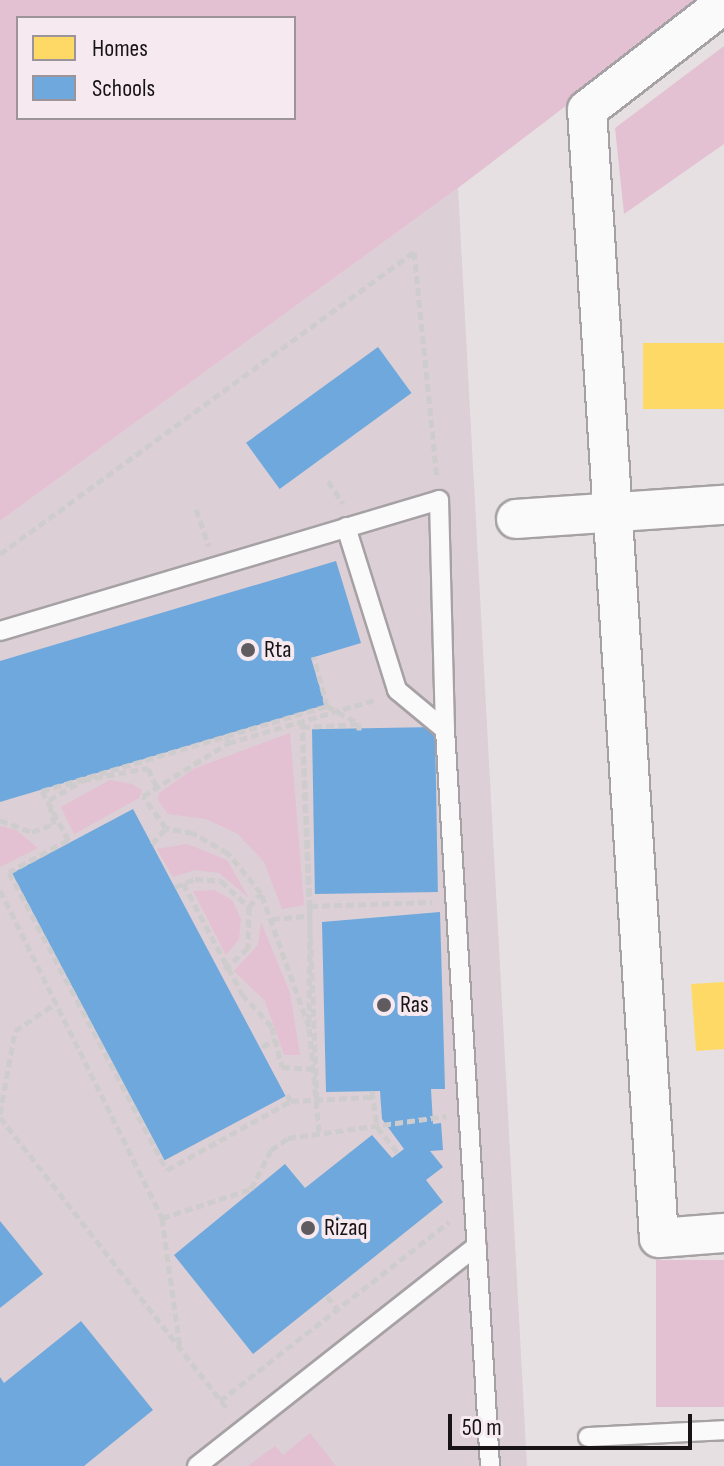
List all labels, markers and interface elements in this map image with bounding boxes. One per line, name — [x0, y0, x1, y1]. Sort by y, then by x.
legend — [16, 16, 296, 120]
text: Homes — [92, 34, 148, 63]
text: Schools — [92, 74, 155, 103]
place label: Rta — [264, 636, 292, 664]
marker: Rta — [239, 641, 257, 659]
place label: Ras — [400, 991, 429, 1019]
marker: Ras — [375, 996, 393, 1014]
place label: Rizaq — [324, 1214, 367, 1242]
marker: Rizaq — [299, 1219, 317, 1237]
scale bar — [452, 1398, 696, 1448]
text: 50 m — [462, 1413, 502, 1442]

